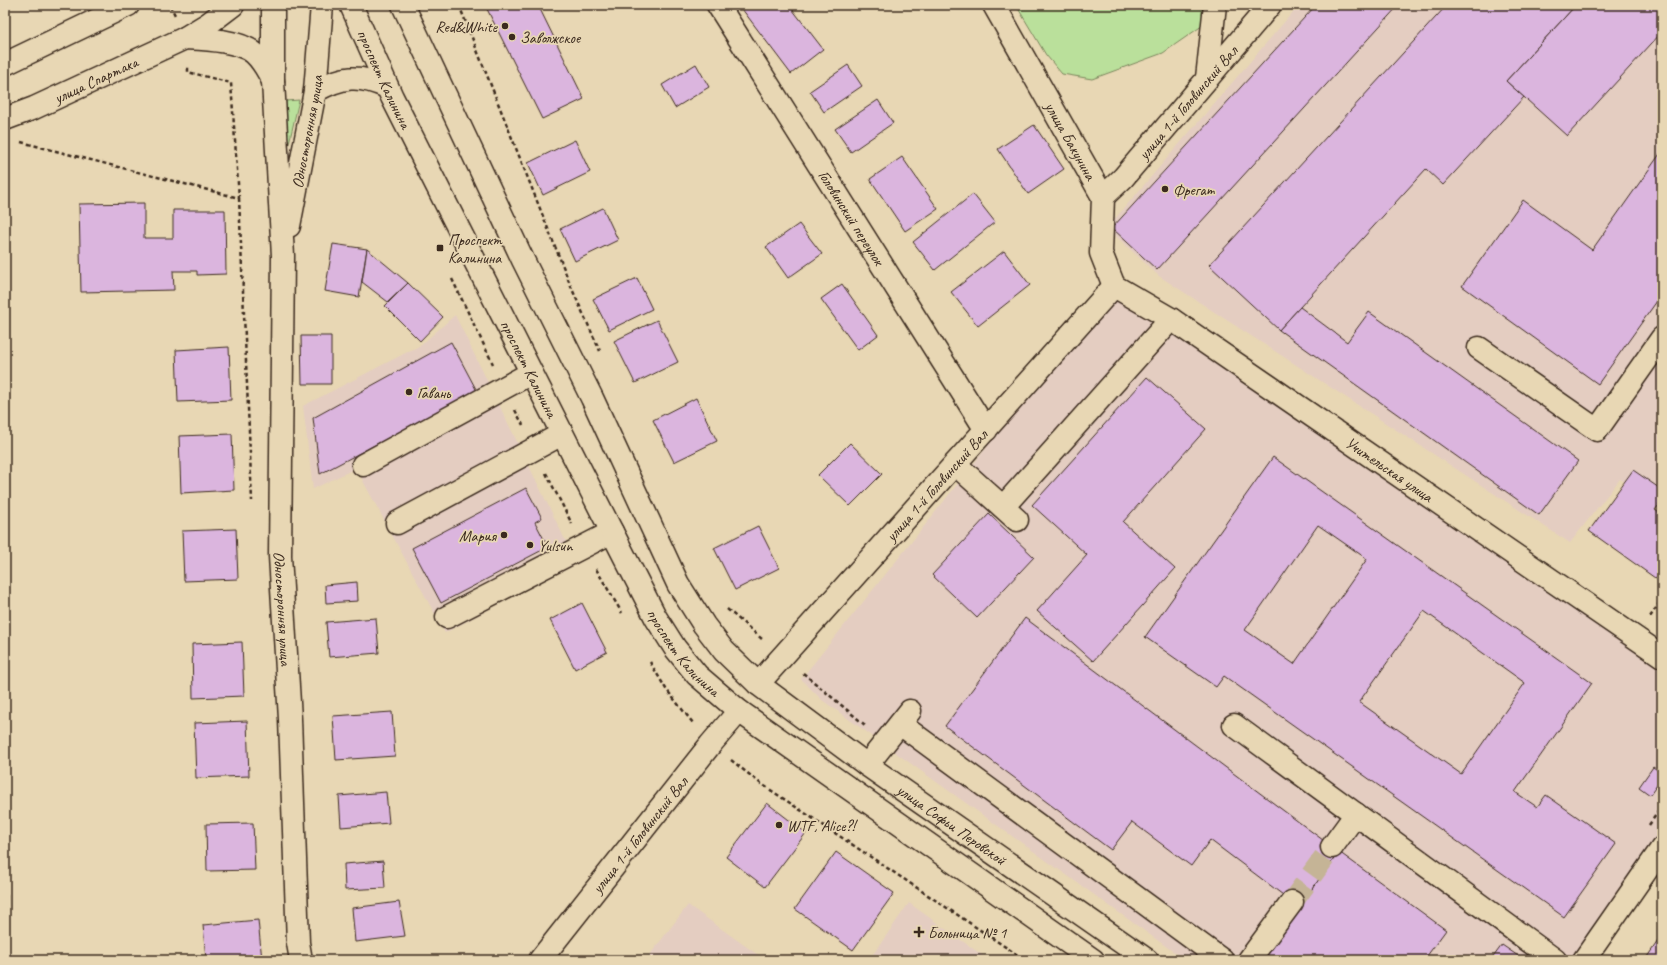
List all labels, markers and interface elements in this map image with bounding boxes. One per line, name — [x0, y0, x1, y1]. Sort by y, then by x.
place label: Red&White — [435, 17, 499, 37]
marker: Red&White — [500, 21, 510, 31]
street label: проспект Калинина — [352, 26, 416, 133]
place label: Заволжское — [520, 28, 582, 48]
marker: Заволжское — [507, 32, 517, 42]
street label: улица 1-й Головинский Вал — [1133, 41, 1243, 165]
street label: улица Спартака — [50, 52, 142, 109]
street label: Односторонняя улица — [288, 73, 327, 190]
street label: улица Бакунина — [1040, 98, 1101, 185]
street label: Головинский переулок — [814, 166, 890, 271]
place label: Фрегат — [1173, 180, 1216, 200]
marker: Фрегат — [1160, 184, 1170, 194]
place label: Проспект Калинина — [448, 230, 503, 268]
marker: Проспект Калинина — [435, 243, 445, 253]
street label: проспект Калинина — [495, 317, 562, 422]
place label: Гавань — [417, 383, 451, 403]
marker: Гавань — [404, 387, 414, 397]
street label: улица 1-й Головинский Вал — [881, 425, 993, 547]
street label: Учительская улица — [1341, 433, 1437, 507]
place label: Мария — [459, 526, 498, 546]
marker: Мария — [499, 530, 509, 540]
place label: Yulsun — [538, 536, 573, 556]
marker: Yulsun — [525, 540, 535, 550]
street label: Односторонняя улица — [269, 552, 296, 668]
street label: проспект Калинина — [642, 606, 725, 702]
street label: улица 1-й Головинский Вал — [587, 772, 693, 898]
street label: улица Софьи Перовской — [892, 779, 1011, 871]
place label: WTF, Alice?! — [787, 816, 859, 836]
marker: WTF, Alice?! — [774, 820, 784, 830]
place label: Больница № 1 — [928, 923, 1007, 943]
marker: Больница № 1 — [913, 926, 925, 938]

